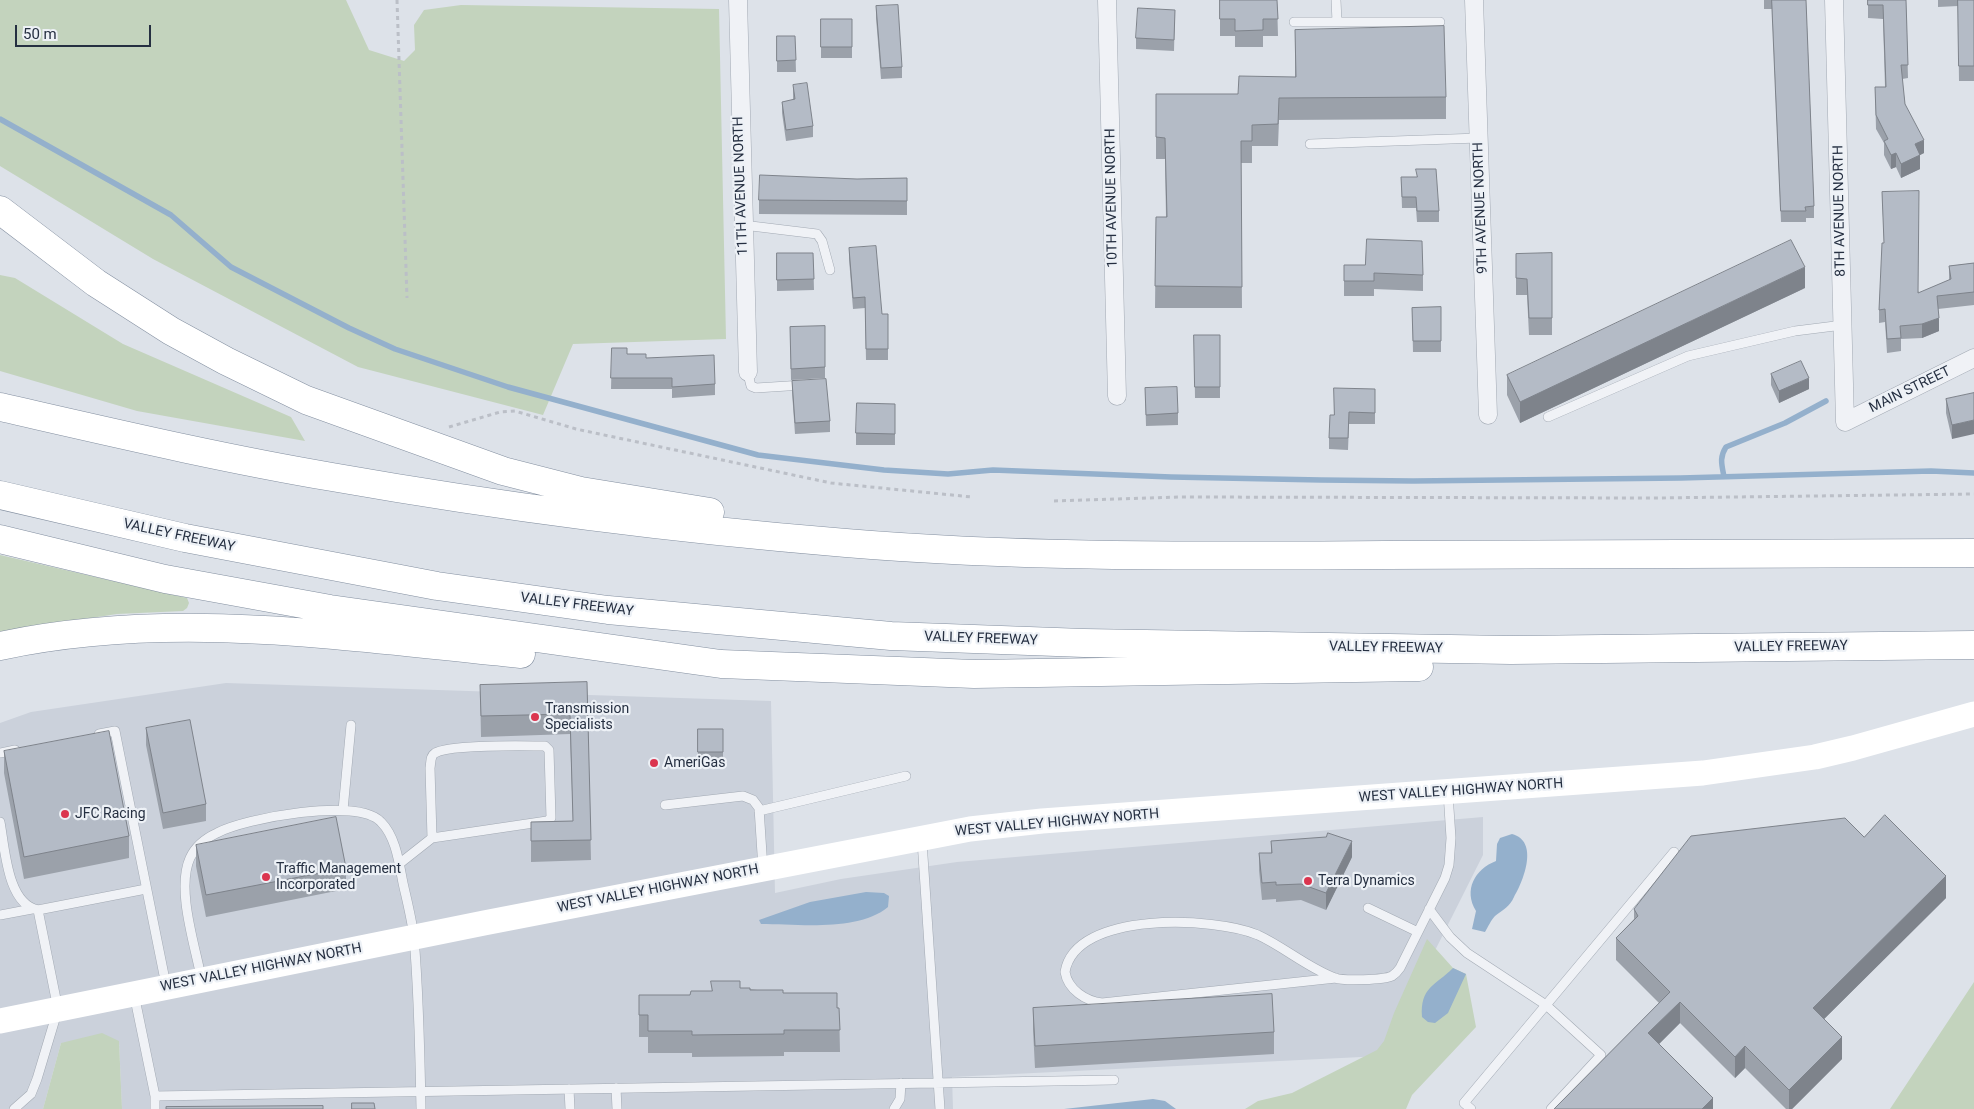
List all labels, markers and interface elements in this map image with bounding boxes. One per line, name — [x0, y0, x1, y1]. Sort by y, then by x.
scale bar — [18, 15, 154, 47]
text: 50 m — [23, 25, 57, 43]
street label: 11TH AVENUE NORTH — [730, 116, 752, 256]
street label: 10TH AVENUE NORTH — [1102, 128, 1122, 268]
street label: 9TH AVENUE NORTH — [1470, 142, 1492, 274]
street label: 8TH AVENUE NORTH — [1830, 145, 1850, 277]
street label: MAIN STREET — [1867, 363, 1953, 417]
street label: VALLEY FREEWAY — [122, 516, 236, 556]
street label: VALLEY FREEWAY — [520, 590, 634, 620]
street label: VALLEY FREEWAY — [924, 629, 1038, 649]
street label: VALLEY FREEWAY — [1734, 638, 1848, 656]
street label: VALLEY FREEWAY — [1329, 639, 1443, 657]
place label: Transmission Specialists — [545, 701, 629, 734]
marker: Transmission Specialists — [529, 711, 541, 723]
place label: AmeriGas — [664, 755, 725, 771]
marker: AmeriGas — [648, 757, 660, 769]
street label: WEST VALLEY HIGHWAY NORTH — [1358, 775, 1564, 807]
place label: JFC Racing — [75, 806, 146, 822]
street label: WEST VALLEY HIGHWAY NORTH — [954, 806, 1160, 840]
marker: JFC Racing — [59, 808, 71, 820]
place label: Traffic Management Incorporated — [276, 861, 401, 894]
street label: WEST VALLEY HIGHWAY NORTH — [556, 861, 760, 917]
marker: Traffic Management Incorporated — [260, 871, 272, 883]
place label: Terra Dynamics — [1318, 873, 1415, 889]
marker: Terra Dynamics — [1302, 875, 1314, 887]
street label: WEST VALLEY HIGHWAY NORTH — [159, 940, 363, 996]

